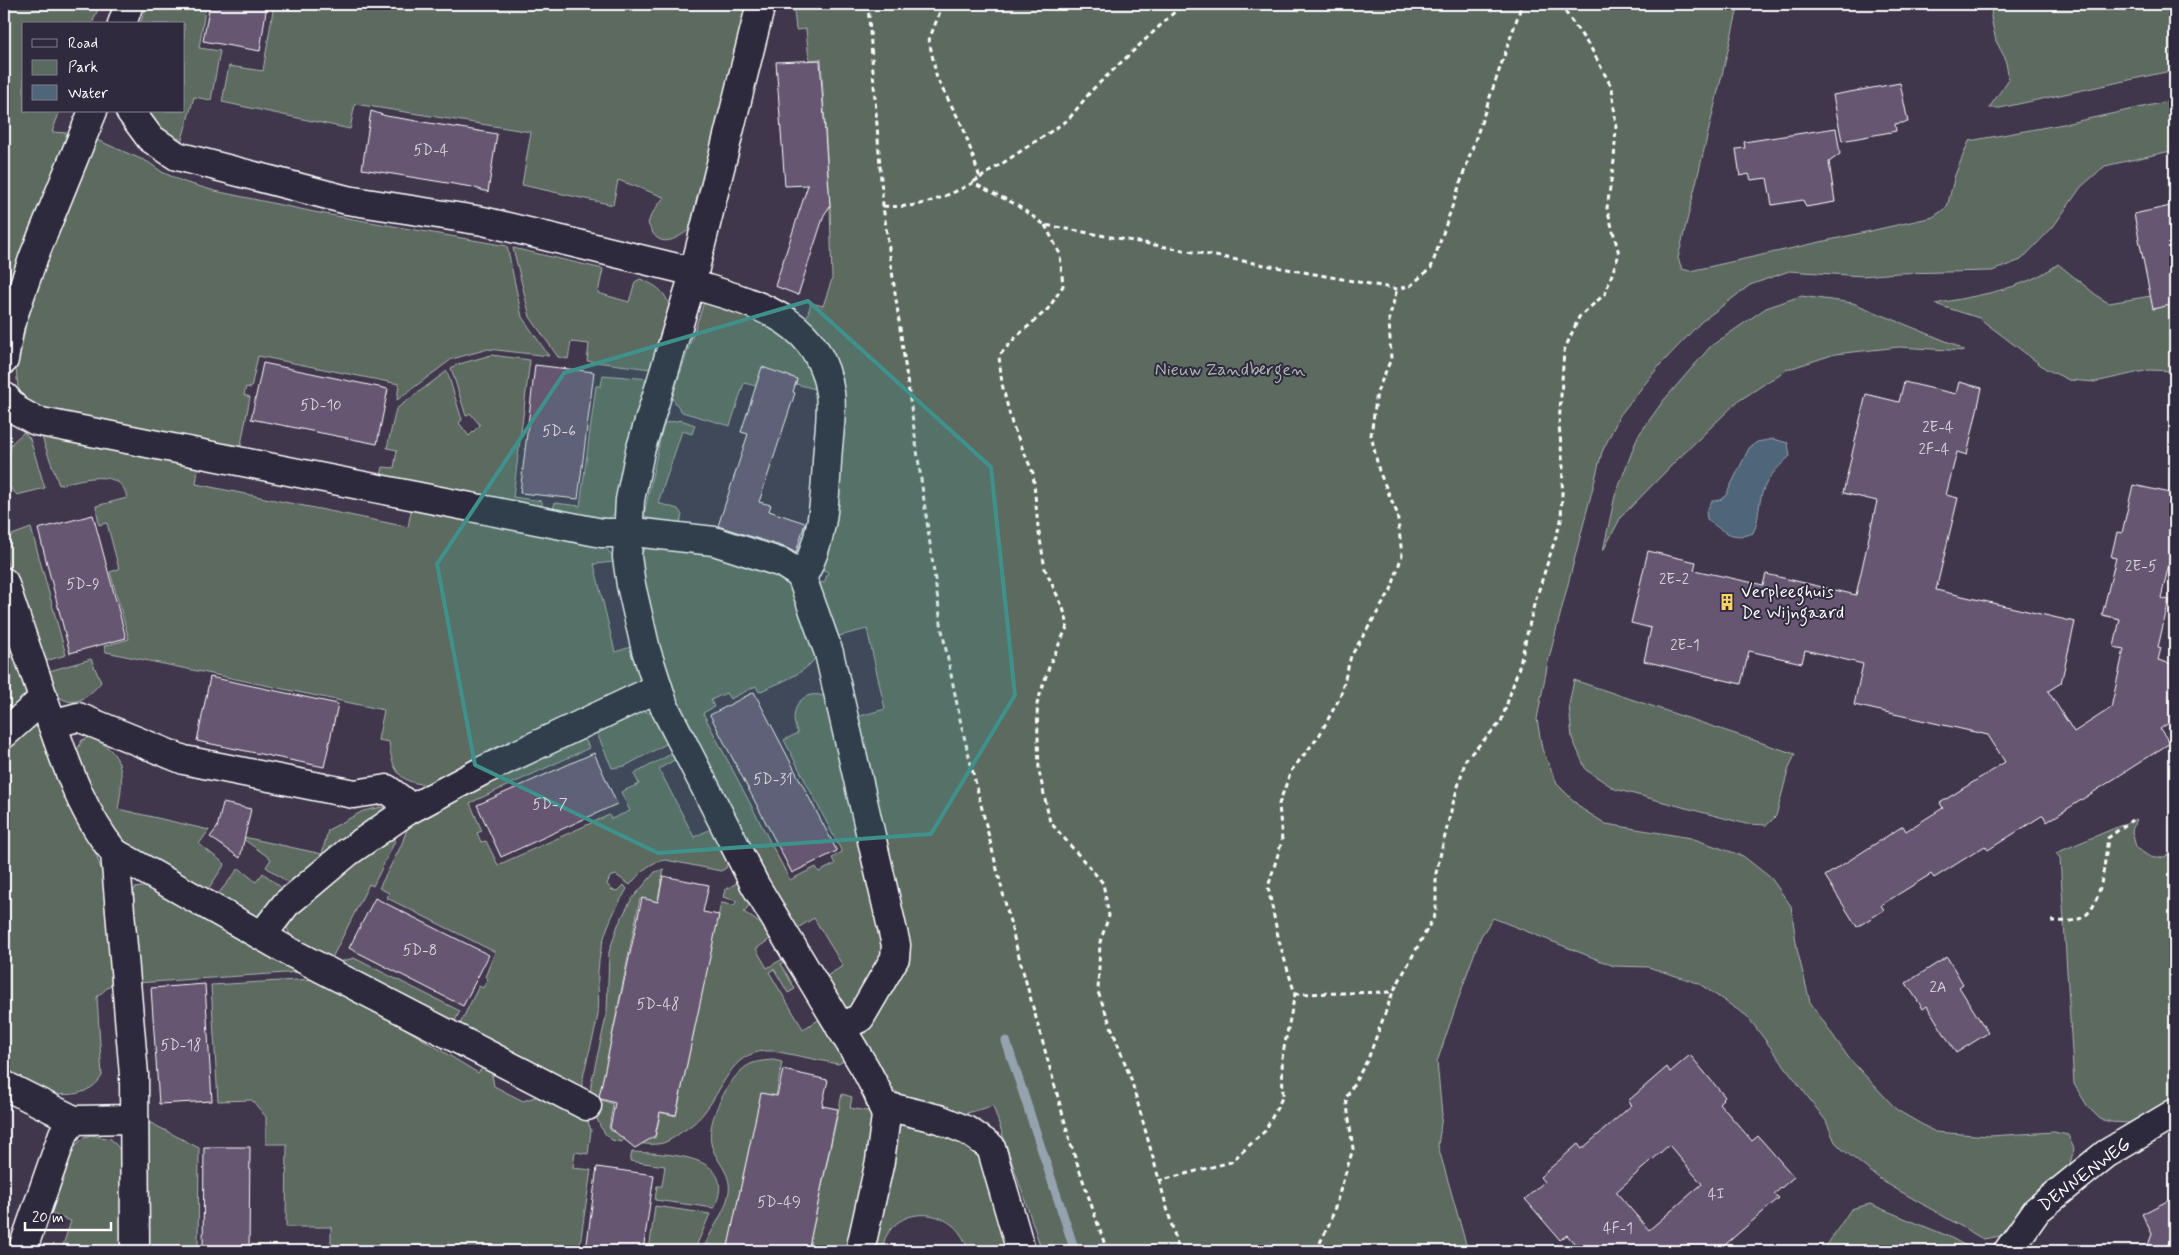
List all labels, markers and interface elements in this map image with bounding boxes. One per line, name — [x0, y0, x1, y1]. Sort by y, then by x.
legend — [22, 22, 185, 112]
text: Road — [68, 34, 98, 54]
text: Park — [68, 58, 98, 78]
text: Water — [68, 84, 108, 104]
house number: 5D-4 — [414, 141, 449, 161]
park label: Nieuw Zandbergen — [1155, 358, 1305, 384]
house number: 5D-10 — [300, 396, 342, 416]
house number: 2E-4 — [1922, 418, 1954, 438]
house number: 5D-6 — [542, 422, 576, 442]
house number: 2F-4 — [1919, 440, 1950, 460]
house number: 2E-5 — [2125, 557, 2157, 577]
house number: 2E-2 — [1659, 570, 1689, 590]
house number: 5D-9 — [66, 575, 100, 595]
place label: Verpleeghuis De Wijngaard — [1741, 580, 1844, 627]
building icon: Verpleeghuis De Wijngaard — [1717, 592, 1737, 612]
house number: 2E-1 — [1670, 636, 1700, 656]
house number: 5D-31 — [753, 770, 793, 790]
house number: 5D-7 — [532, 795, 568, 815]
house number: 5D-8 — [403, 941, 437, 961]
house number: 2A — [1929, 978, 1947, 998]
house number: 5D-48 — [636, 995, 680, 1015]
house number: 5D-18 — [161, 1036, 201, 1056]
street label: DENNENWEG — [2034, 1132, 2136, 1218]
house number: 4I — [1708, 1185, 1724, 1205]
house number: 5D-49 — [757, 1193, 801, 1213]
scale bar — [25, 1200, 111, 1232]
text: 20 m — [32, 1208, 64, 1228]
house number: 4F-1 — [1603, 1219, 1633, 1239]

